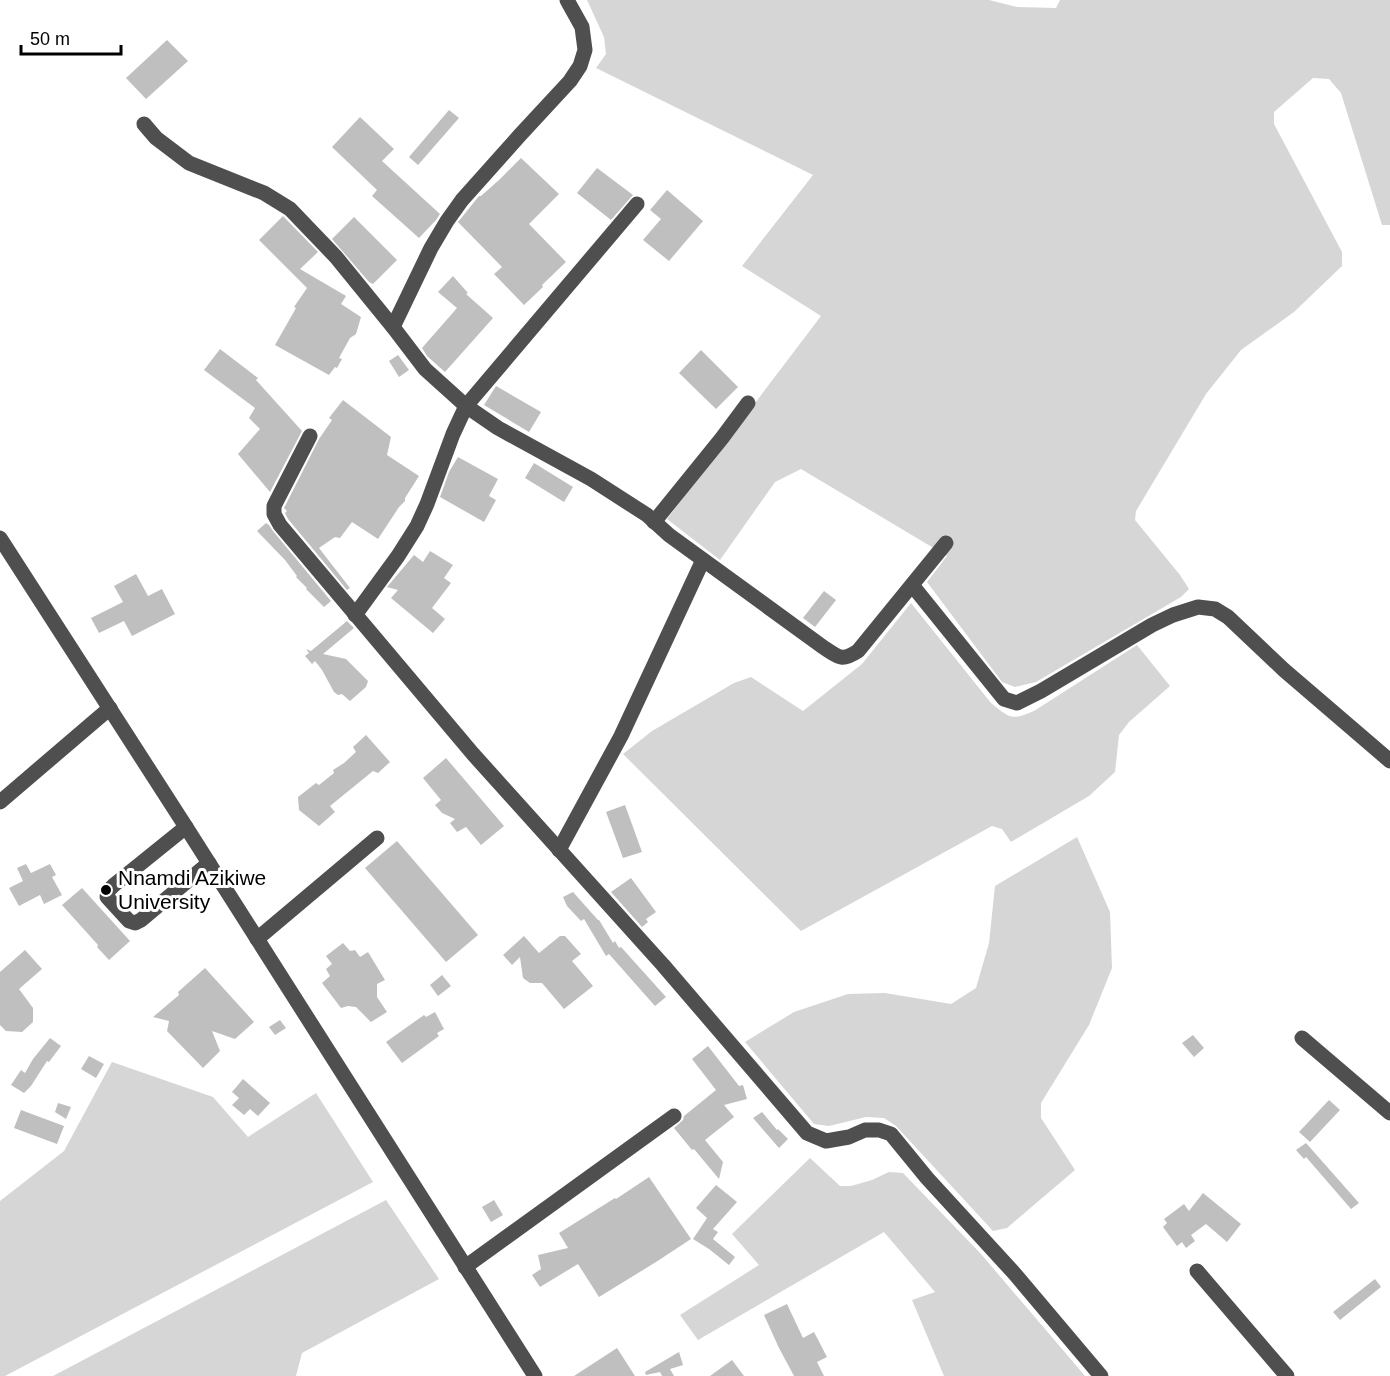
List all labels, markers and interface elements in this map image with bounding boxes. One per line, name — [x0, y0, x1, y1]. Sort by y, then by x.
scale bar — [21, 18, 122, 56]
text: 50 m — [30, 29, 70, 49]
place label: Nnamdi Azikiwe University — [118, 866, 266, 913]
marker: Nnamdi Azikiwe University — [99, 883, 113, 897]

